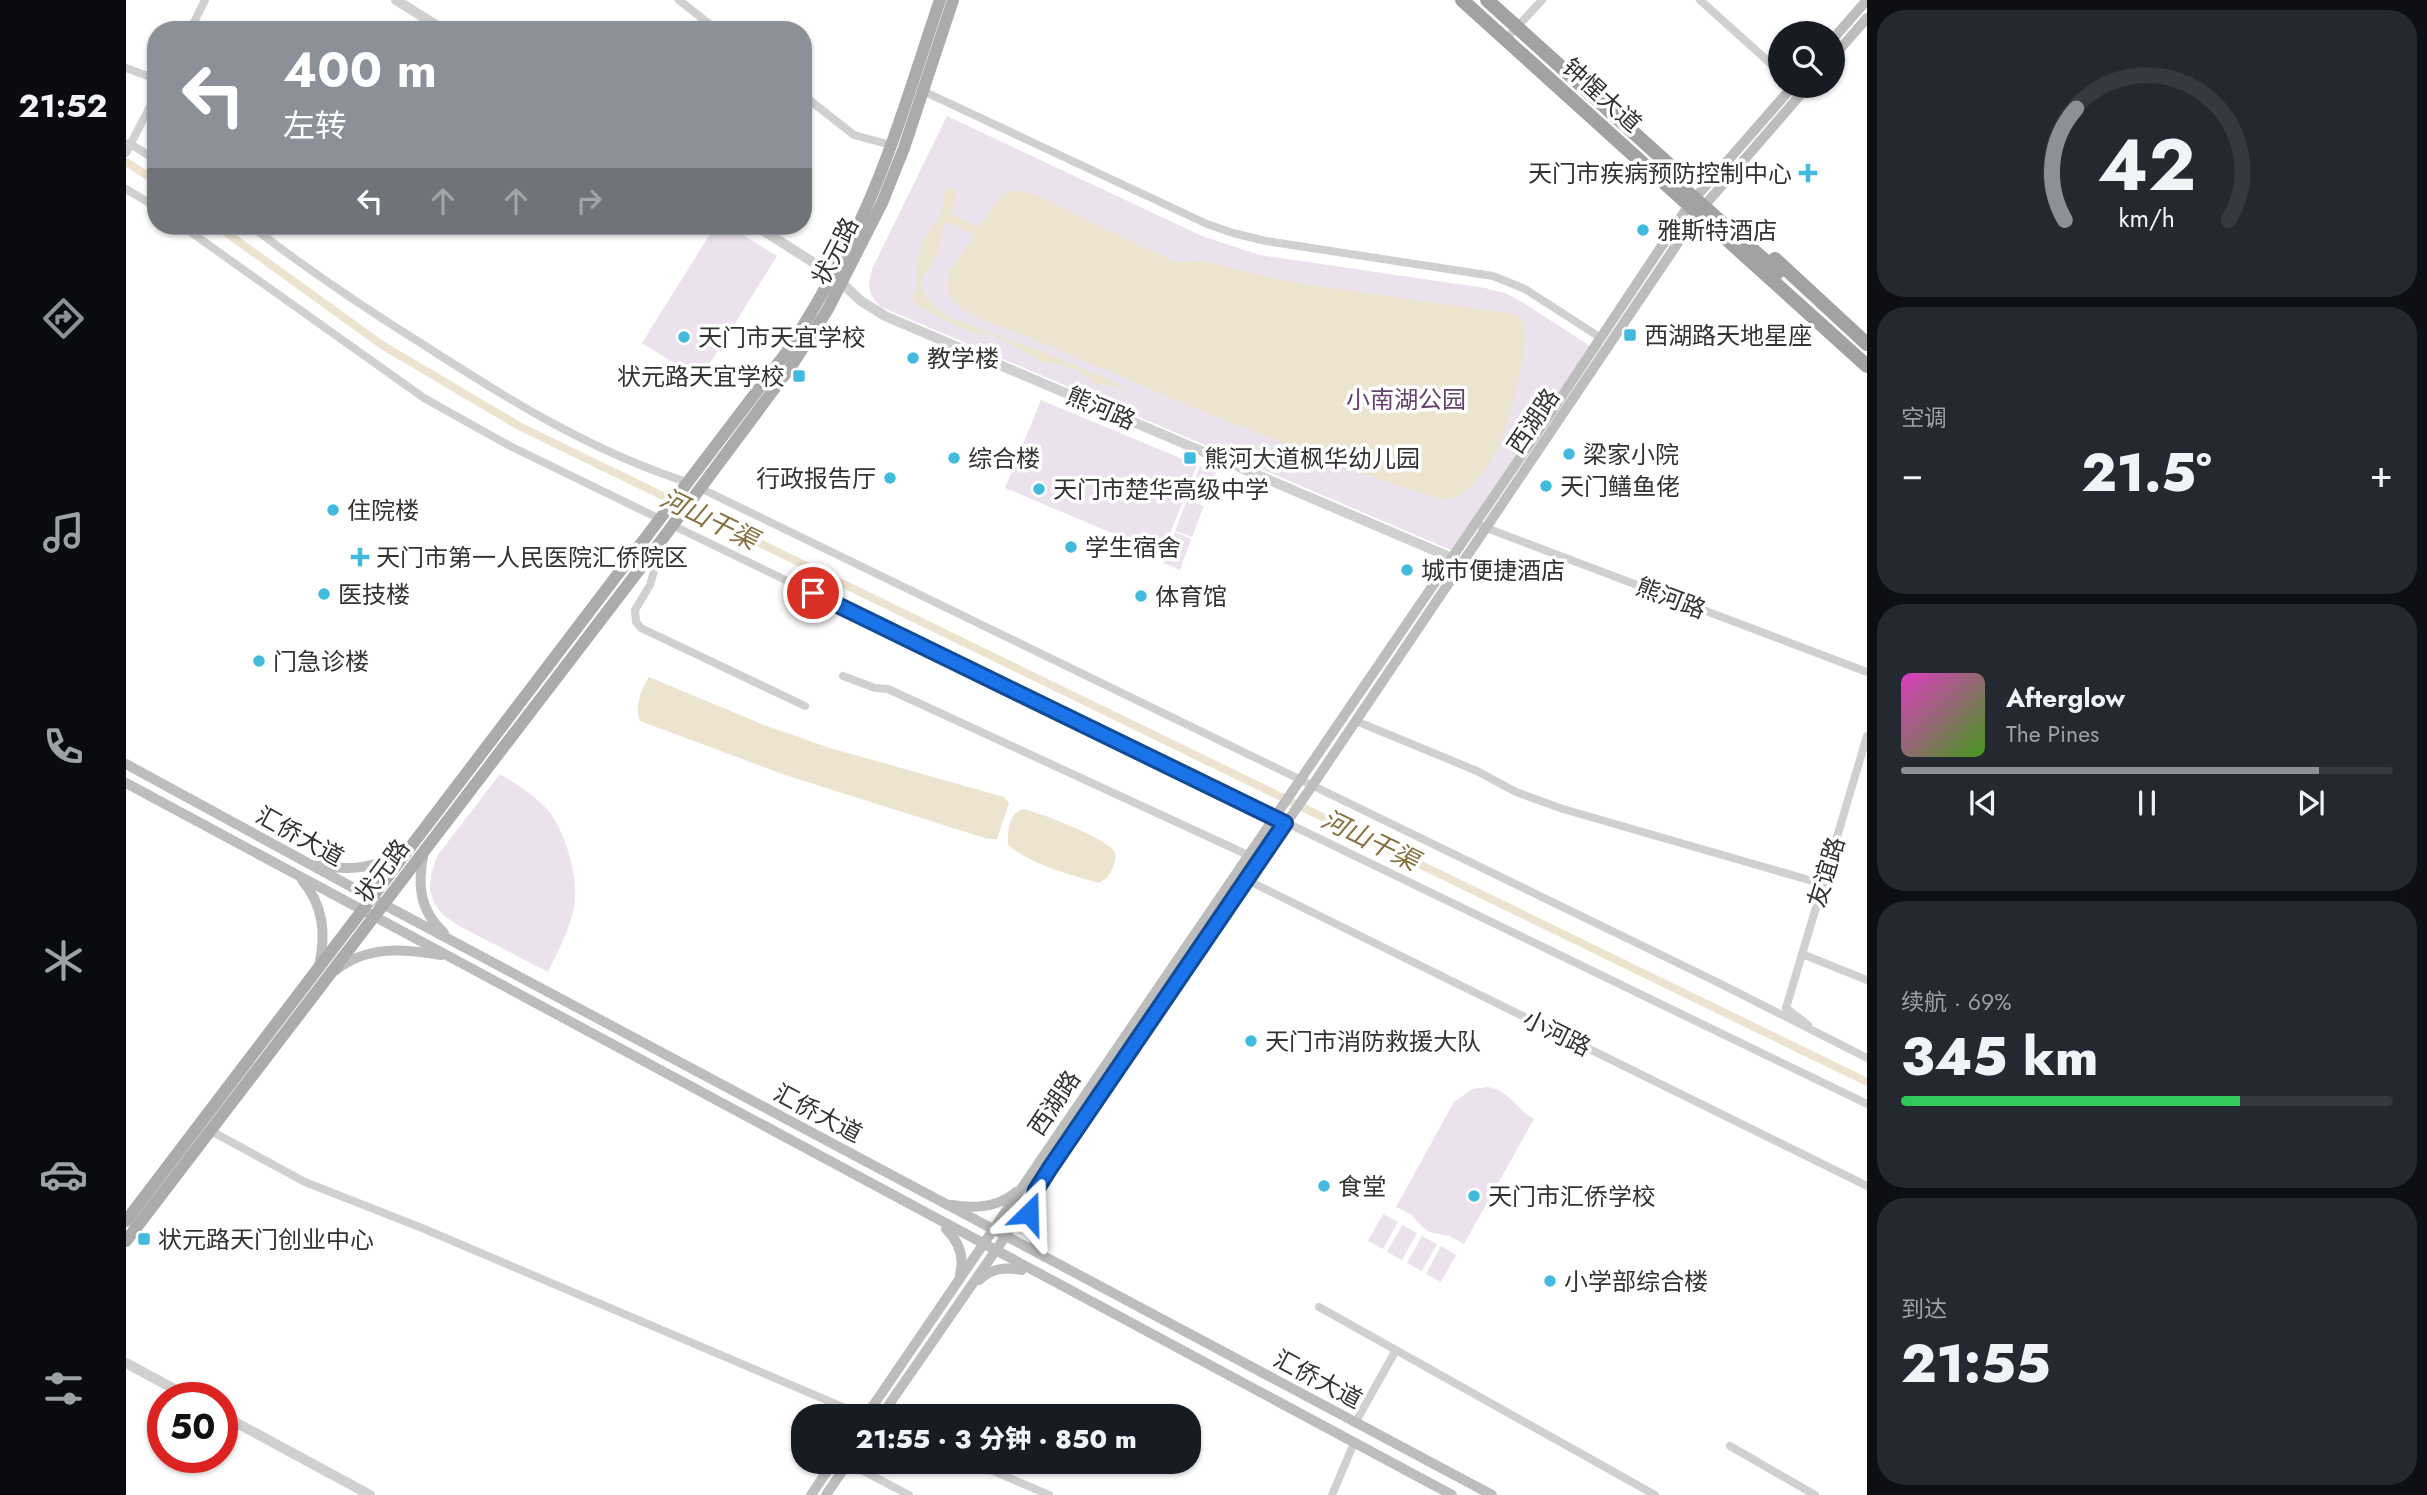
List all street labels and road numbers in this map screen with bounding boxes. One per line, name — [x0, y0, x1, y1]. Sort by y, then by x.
street label: 钟惺大道 — [1555, 50, 1649, 140]
street label: 状元路 — [803, 211, 867, 291]
street label: 熊河路 — [1061, 378, 1141, 438]
street label: 西湖路 — [1498, 381, 1568, 461]
street label: 熊河路 — [1631, 569, 1711, 627]
street label: 汇侨大道 — [250, 797, 350, 875]
street label: 状元路 — [346, 832, 418, 910]
street label: 友谊路 — [1799, 832, 1853, 912]
street label: 小河路 — [1517, 1001, 1597, 1065]
street label: 西湖路 — [1019, 1063, 1089, 1143]
street label: 汇侨大道 — [767, 1075, 869, 1151]
street label: 汇侨大道 — [1267, 1341, 1369, 1417]

